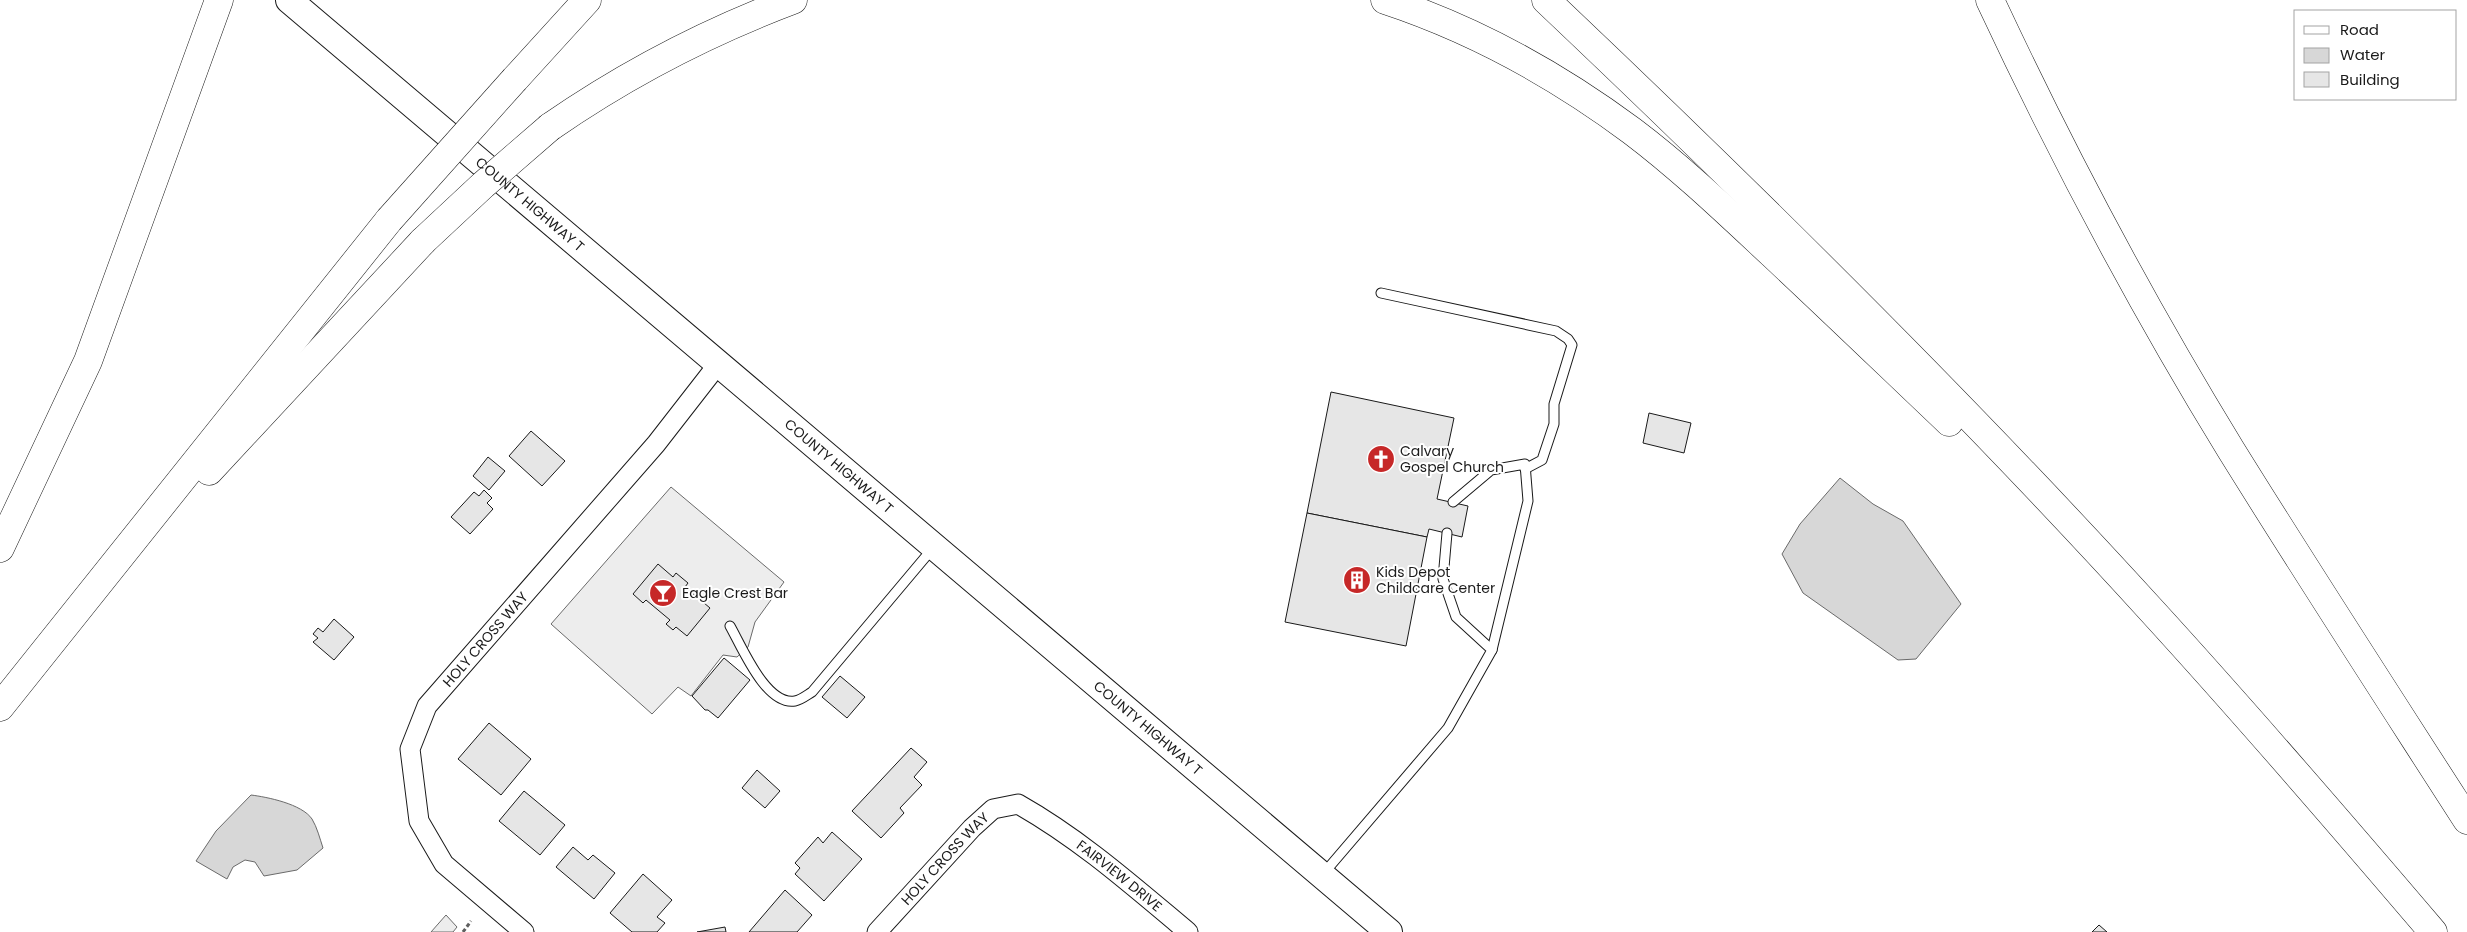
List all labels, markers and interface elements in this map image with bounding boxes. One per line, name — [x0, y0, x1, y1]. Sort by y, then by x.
legend — [2294, 10, 2457, 100]
text: Road — [2340, 19, 2379, 40]
text: Water — [2340, 44, 2386, 65]
text: Building — [2340, 69, 2400, 90]
street label: COUNTY HIGHWAY T — [471, 152, 589, 256]
street label: COUNTY HIGHWAY T — [780, 414, 898, 518]
place label: Calvary Gospel Church — [1400, 441, 1504, 477]
church icon: Calvary Gospel Church — [1366, 444, 1396, 474]
place label: Kids Depot Childcare Center — [1376, 562, 1495, 598]
building icon: Kids Depot Childcare Center — [1342, 565, 1372, 595]
bar icon: Eagle Crest Bar — [648, 578, 678, 608]
place label: Eagle Crest Bar — [682, 583, 788, 603]
street label: HOLY CROSS WAY — [438, 587, 532, 691]
street label: COUNTY HIGHWAY T — [1089, 676, 1207, 780]
street label: HOLY CROSS WAY — [896, 808, 993, 909]
street label: FAIRVIEW DRIVE — [1072, 835, 1166, 916]

